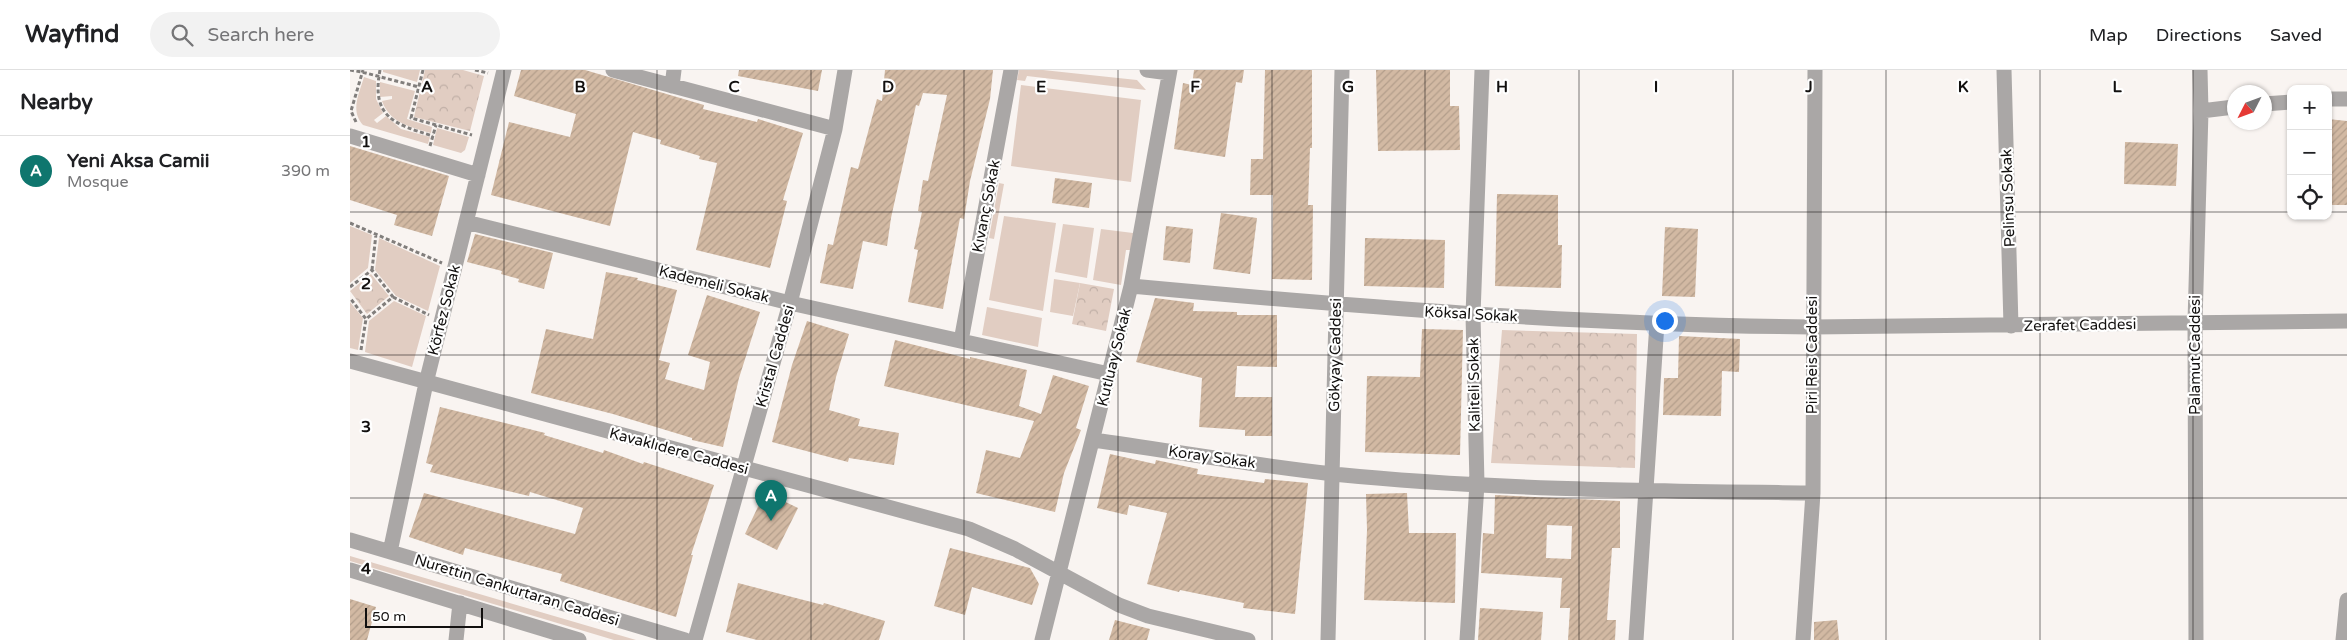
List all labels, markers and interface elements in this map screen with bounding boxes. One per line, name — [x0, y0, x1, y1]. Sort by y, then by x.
search box — [150, 12, 500, 57]
text: Wayfind — [25, 20, 120, 49]
icon: search — [168, 21, 196, 49]
text: Search here — [208, 24, 314, 46]
text: Map — [2089, 24, 2128, 46]
text: Directions — [2156, 24, 2242, 46]
text: Saved — [2270, 24, 2322, 46]
text: A — [421, 77, 433, 97]
text: B — [574, 77, 586, 97]
text: C — [728, 77, 740, 97]
text: D — [882, 77, 894, 97]
text: E — [1036, 77, 1046, 97]
text: F — [1190, 77, 1200, 97]
text: G — [1342, 77, 1354, 97]
text: H — [1496, 77, 1508, 97]
text: I — [1654, 77, 1658, 97]
text: J — [1804, 77, 1813, 97]
text: K — [1958, 77, 1969, 97]
text: L — [2112, 77, 2122, 97]
north arrow — [2227, 85, 2272, 130]
map controls — [2287, 85, 2332, 220]
button: + — [2287, 85, 2332, 130]
text: Nearby — [20, 90, 93, 115]
button: − — [2287, 130, 2332, 175]
text: 1 — [361, 132, 371, 152]
street label: Pelinsu Sokak — [1997, 149, 2019, 247]
text: Yeni Aksa Camii — [67, 150, 210, 172]
street label: Kıvanç Sokak — [968, 158, 1004, 254]
text: A — [30, 161, 42, 181]
text: 390 m — [281, 161, 330, 181]
text: Mosque — [67, 172, 129, 192]
button: locate — [2287, 175, 2332, 220]
street label: Kademeli Sokak — [657, 262, 771, 306]
street label: Körfez Sokak — [424, 263, 464, 357]
text: 2 — [361, 274, 371, 294]
street label: Palamut Caddesi — [2186, 295, 2204, 415]
street label: Piri Reis Caddesi — [1803, 296, 1821, 414]
street label: Gökyay Caddesi — [1325, 298, 1345, 412]
street label: Kristal Caddesi — [752, 303, 798, 409]
street label: Köksal Sokak — [1424, 303, 1518, 325]
street label: Kutluay Sokak — [1093, 306, 1135, 408]
your location — [1652, 308, 1678, 334]
street label: Zerafet Caddesi — [2024, 315, 2136, 335]
street label: Kaliteli Sokak — [1464, 338, 1484, 432]
text: 3 — [361, 417, 371, 437]
street label: Kavaklıdere Caddesi — [607, 424, 751, 478]
street label: Koray Sokak — [1167, 442, 1257, 472]
pin: A — [755, 480, 787, 521]
street label: Nurettin Cankurtaran Caddesi — [413, 550, 621, 630]
text: 4 — [361, 559, 371, 579]
scale bar — [365, 605, 482, 628]
text: 50 m — [372, 608, 406, 625]

